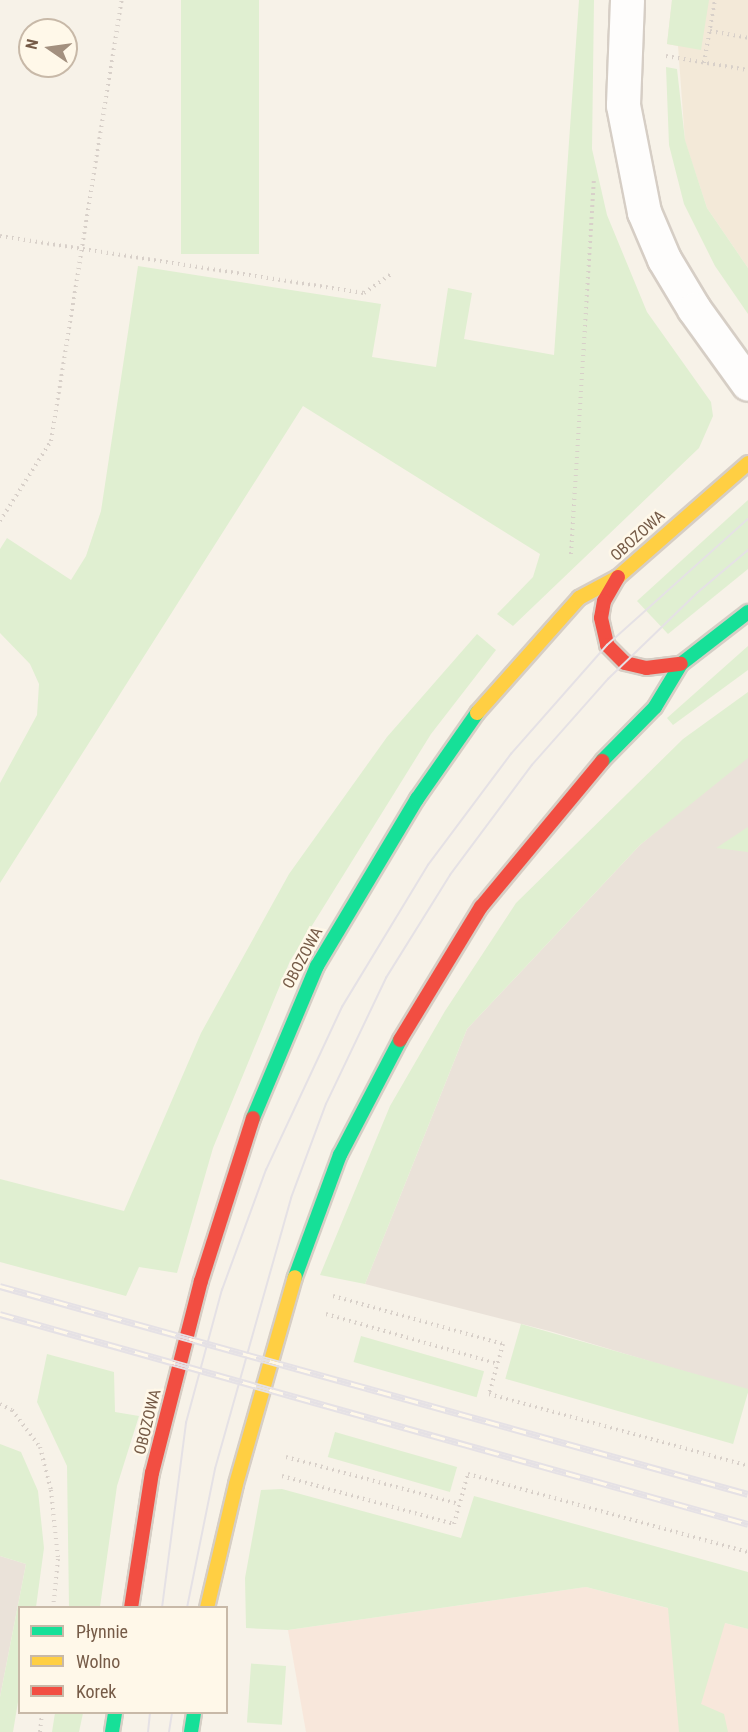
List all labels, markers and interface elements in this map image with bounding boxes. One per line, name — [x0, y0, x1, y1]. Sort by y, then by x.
north arrow — [18, 18, 78, 78]
text: N — [22, 37, 42, 51]
street label: OBOZOWA — [607, 507, 669, 565]
street label: OBOZOWA — [279, 924, 327, 992]
street label: OBOZOWA — [131, 1387, 165, 1457]
legend — [18, 1606, 228, 1714]
text: Płynnie — [76, 1621, 128, 1642]
text: Wolno — [76, 1651, 120, 1672]
text: Korek — [76, 1681, 116, 1702]

